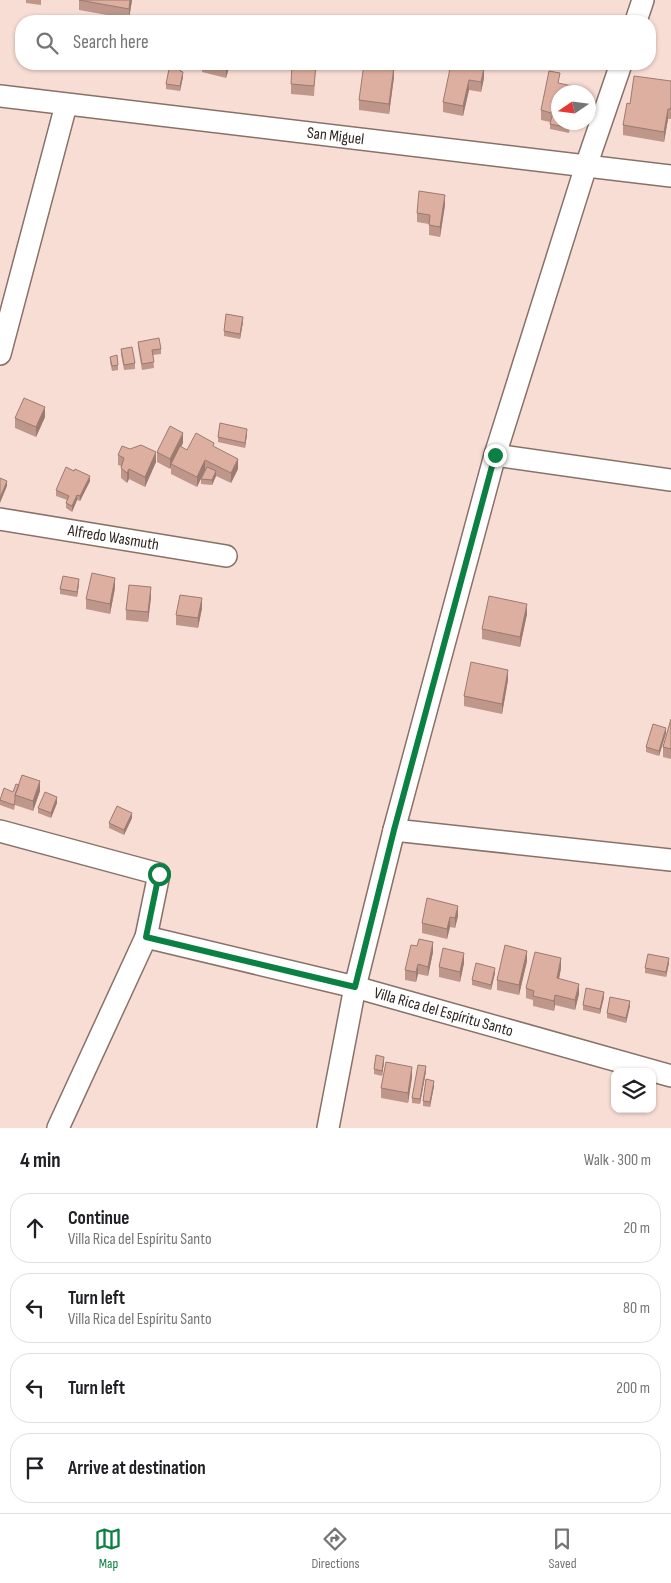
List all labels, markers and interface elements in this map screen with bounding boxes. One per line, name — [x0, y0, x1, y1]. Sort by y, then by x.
search box — [15, 15, 656, 70]
icon: search — [33, 29, 61, 57]
text: Search here — [73, 31, 149, 54]
north arrow — [551, 85, 596, 130]
street label: San Miguel — [306, 123, 365, 149]
route end — [484, 444, 507, 467]
street label: Alfredo Wasmuth — [66, 521, 160, 554]
route start — [148, 863, 171, 886]
street label: Villa Rica del Espíritu Santo — [372, 983, 515, 1041]
map controls — [611, 1068, 656, 1113]
button: layers — [611, 1068, 656, 1113]
text: 4 min — [20, 1148, 61, 1173]
text: Walk · 300 m — [584, 1151, 651, 1170]
text: Continue — [68, 1207, 129, 1230]
icon: ahead — [21, 1214, 49, 1242]
text: 20 m — [623, 1219, 650, 1238]
text: Villa Rica del Espíritu Santo — [68, 1230, 212, 1249]
text: Turn left — [68, 1287, 125, 1310]
icon: left — [21, 1294, 49, 1322]
text: 80 m — [623, 1299, 650, 1318]
text: Villa Rica del Espíritu Santo — [68, 1310, 212, 1329]
icon: left — [21, 1374, 49, 1402]
text: Turn left — [68, 1377, 125, 1400]
text: 200 m — [616, 1379, 650, 1398]
icon: arrive — [21, 1454, 49, 1482]
text: Arrive at destination — [68, 1457, 206, 1480]
tab: Map — [94, 1525, 122, 1572]
tab: Directions — [311, 1525, 360, 1572]
tab: Saved — [548, 1525, 577, 1572]

